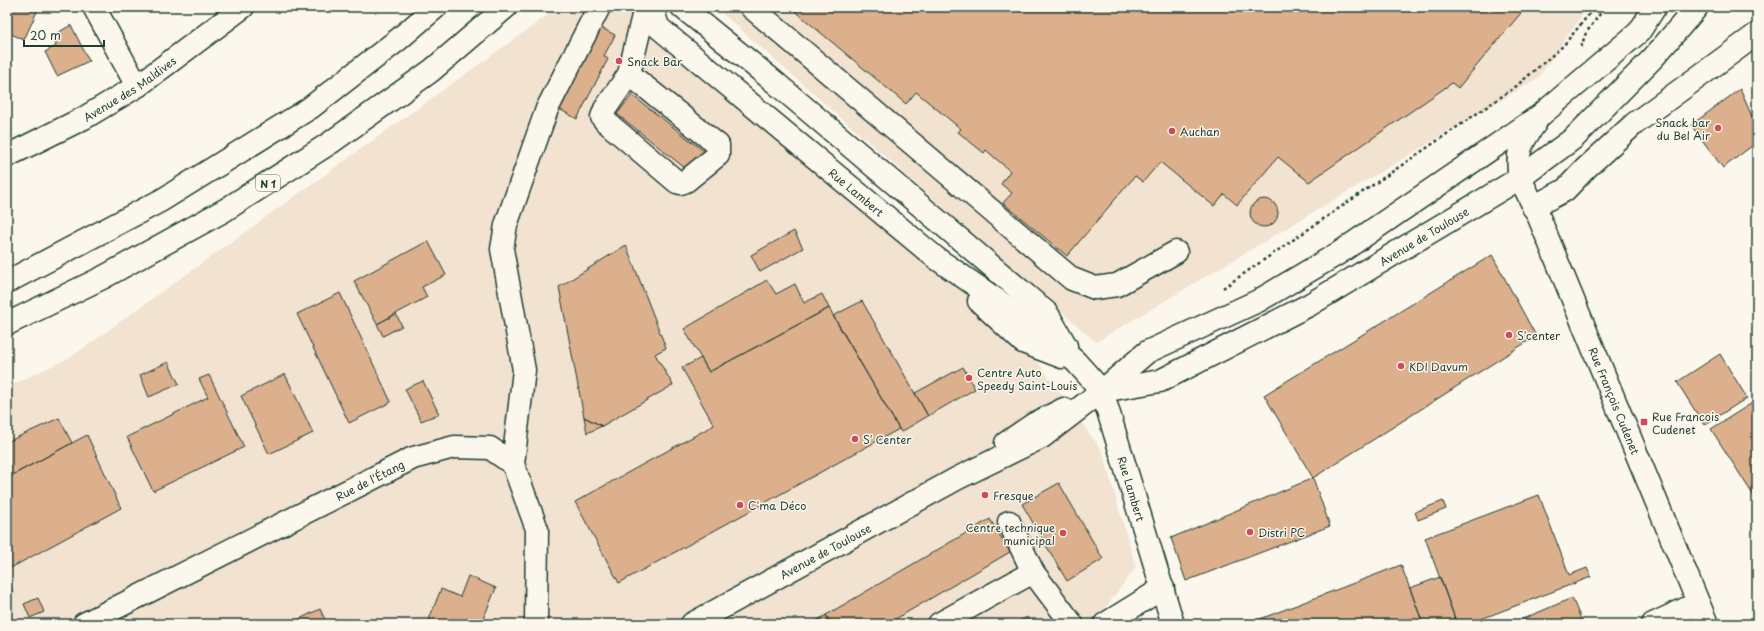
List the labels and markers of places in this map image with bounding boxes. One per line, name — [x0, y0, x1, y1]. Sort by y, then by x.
place label: Snack Bar — [627, 53, 682, 70]
marker: Snack Bar — [614, 56, 624, 66]
place label: Snack bar du Bel Air — [1655, 114, 1711, 144]
place label: Auchan — [1180, 123, 1220, 140]
marker: Snack bar du Bel Air — [1713, 123, 1723, 133]
marker: Auchan — [1167, 126, 1177, 136]
place label: S'center — [1517, 327, 1561, 344]
marker: S'center — [1504, 330, 1514, 340]
place label: KDI Davum — [1409, 358, 1468, 375]
marker: KDI Davum — [1396, 361, 1406, 371]
place label: Centre Auto Speedy Saint-Louis — [977, 364, 1077, 394]
marker: Centre Auto Speedy Saint-Louis — [964, 373, 974, 383]
place label: Rue Francois Cudenet — [1652, 408, 1719, 438]
marker: Rue Francois Cudenet — [1639, 417, 1649, 427]
place label: S' Center — [863, 431, 912, 448]
marker: S' Center — [850, 434, 860, 444]
place label: Fresque — [993, 487, 1034, 504]
marker: Fresque — [980, 490, 990, 500]
place label: C'ma Déco — [748, 497, 806, 514]
marker: C'ma Déco — [735, 500, 745, 510]
place label: Centre technique municipal — [965, 519, 1055, 549]
place label: Distri PC — [1258, 524, 1305, 541]
marker: Distri PC — [1245, 527, 1255, 537]
marker: Centre technique municipal — [1058, 528, 1068, 538]

